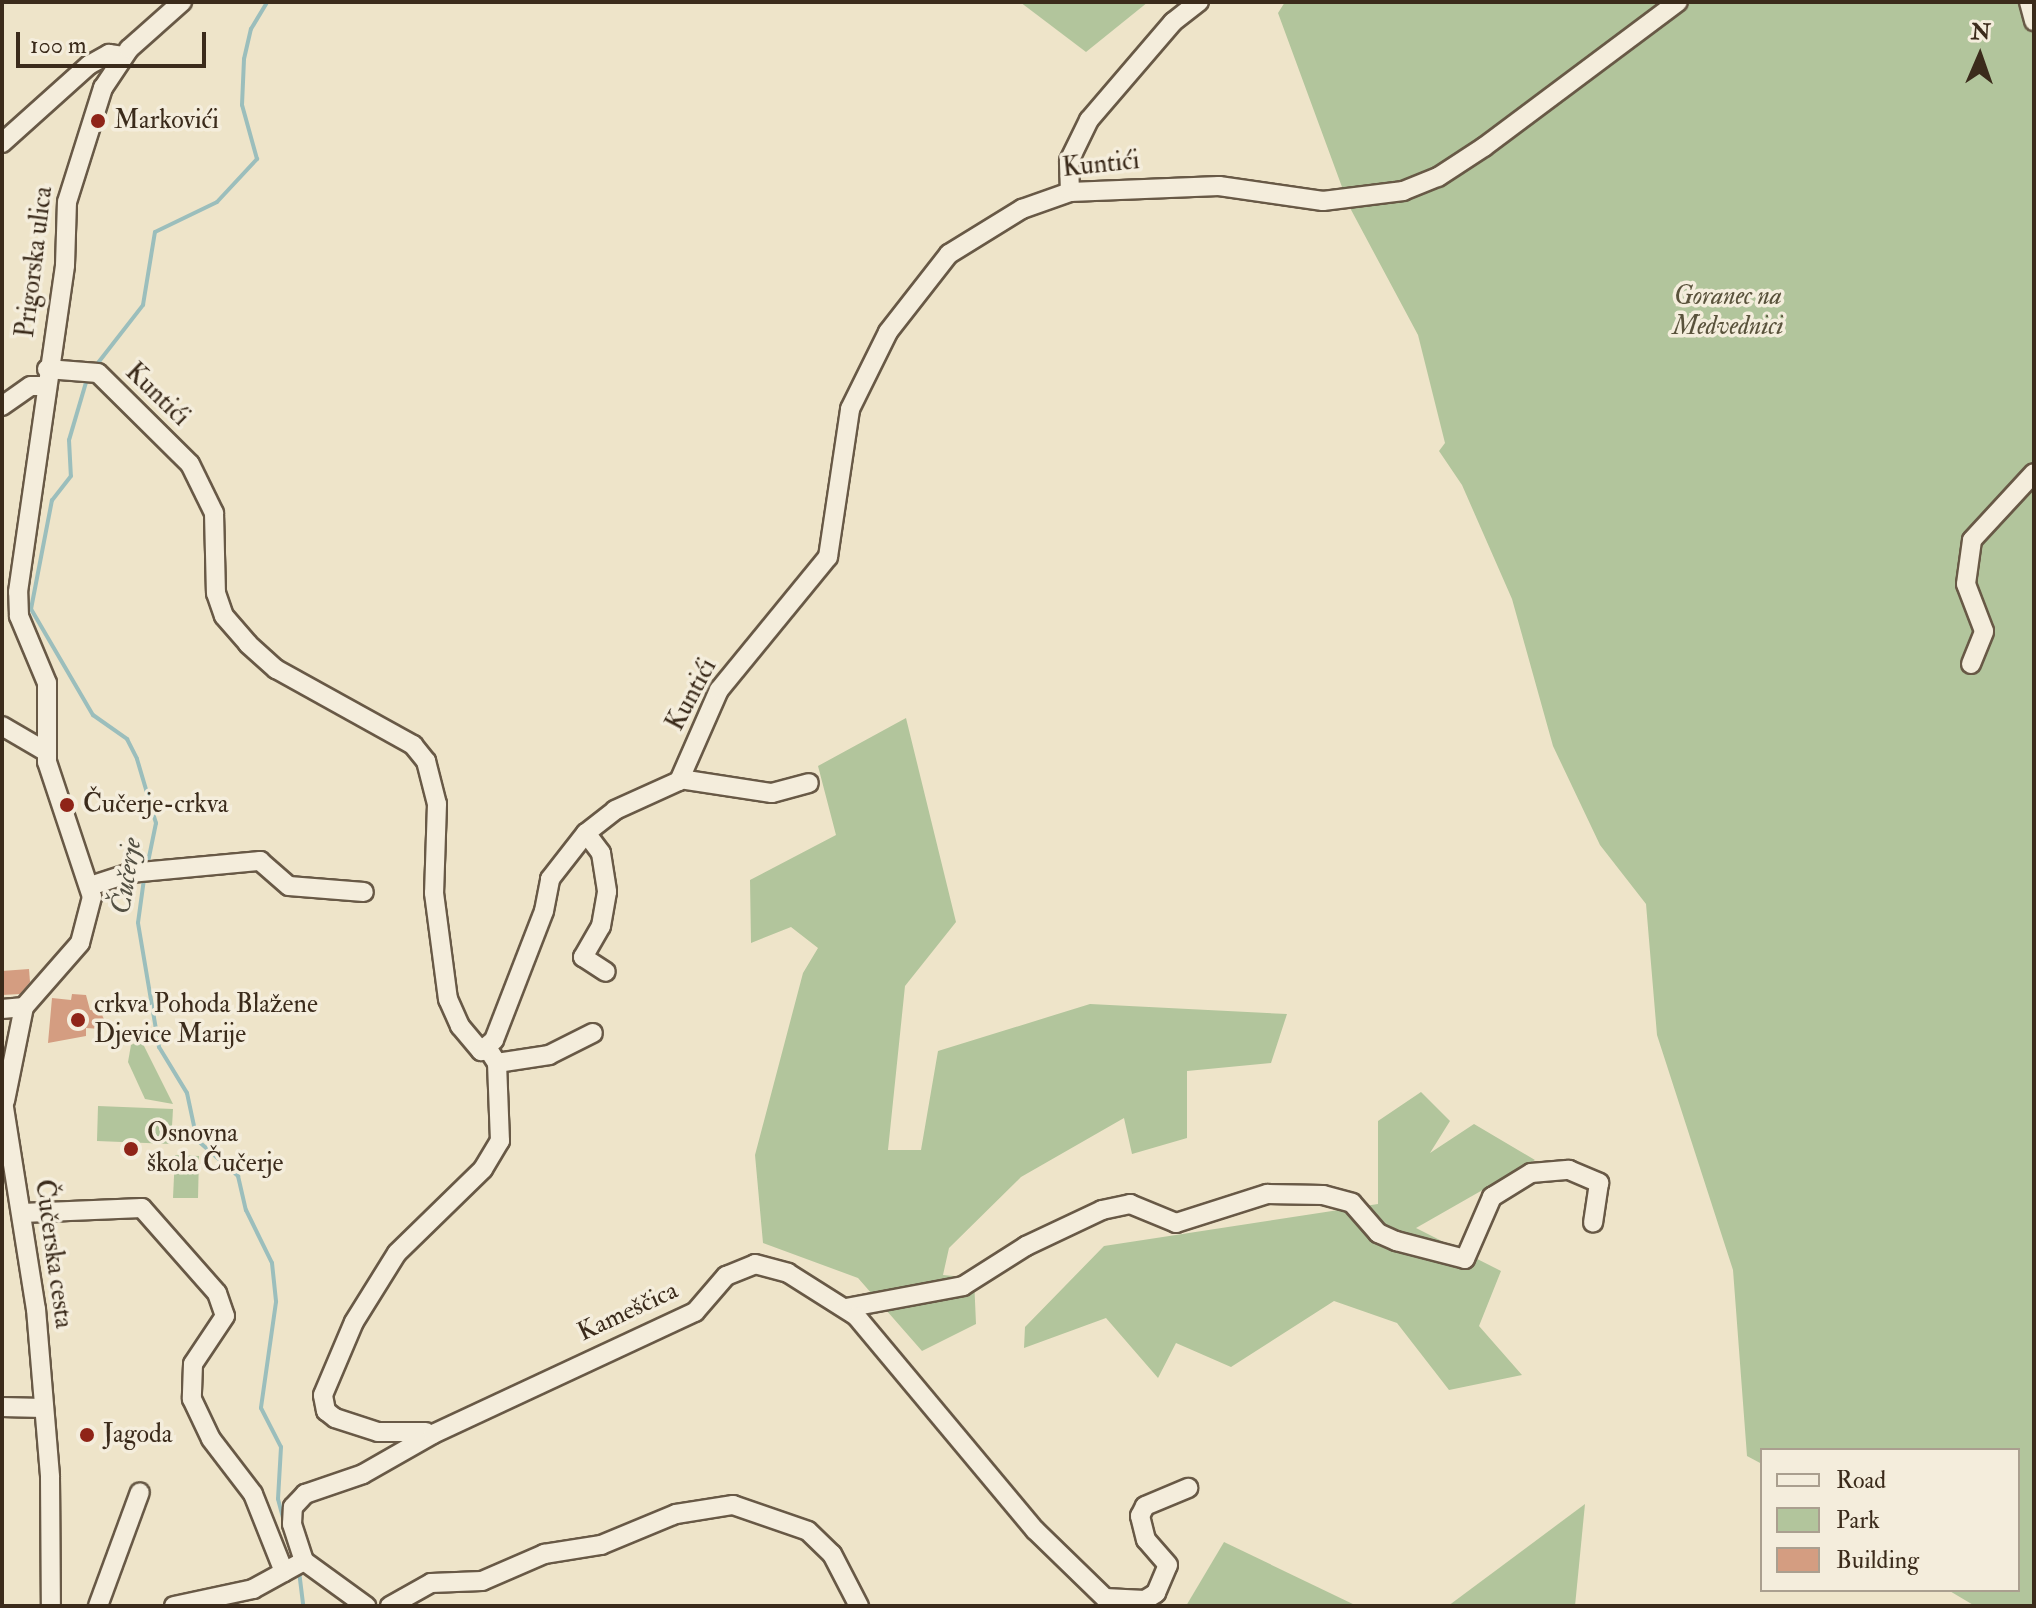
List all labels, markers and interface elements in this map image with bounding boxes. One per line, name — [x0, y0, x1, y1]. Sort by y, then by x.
scale bar — [20, 16, 210, 66]
north arrow — [1940, 16, 2020, 96]
text: N — [1970, 18, 1991, 46]
text: 100 m — [30, 30, 87, 61]
place label: Markovići — [114, 105, 219, 137]
marker: Markovići — [89, 112, 107, 130]
street label: Kuntići — [1061, 145, 1141, 185]
street label: Prigorska ulica — [10, 185, 60, 339]
park label: Goranec na Medvednici — [1673, 281, 1783, 342]
street label: Kuntići — [118, 357, 196, 433]
street label: Kuntići — [660, 654, 724, 736]
place label: Čučerje-crkva — [83, 789, 229, 821]
marker: Čučerje-crkva — [58, 796, 76, 814]
water label: Čučerje — [104, 835, 150, 917]
place label: crkva Pohoda Blažene Djevice Marije — [94, 989, 318, 1050]
marker: crkva Pohoda Blažene Djevice Marije — [69, 1011, 87, 1029]
place label: Osnovna škola Čučerje — [147, 1118, 283, 1180]
marker: Osnovna škola Čučerje — [122, 1140, 140, 1158]
street label: Čučerska cesta — [27, 1178, 79, 1330]
street label: Kameščica — [573, 1275, 683, 1349]
place label: Jagoda — [103, 1419, 172, 1451]
marker: Jagoda — [78, 1426, 96, 1444]
legend — [1760, 1448, 2020, 1592]
text: Road — [1836, 1465, 1886, 1496]
text: Park — [1836, 1505, 1880, 1536]
text: Building — [1836, 1545, 1919, 1576]

